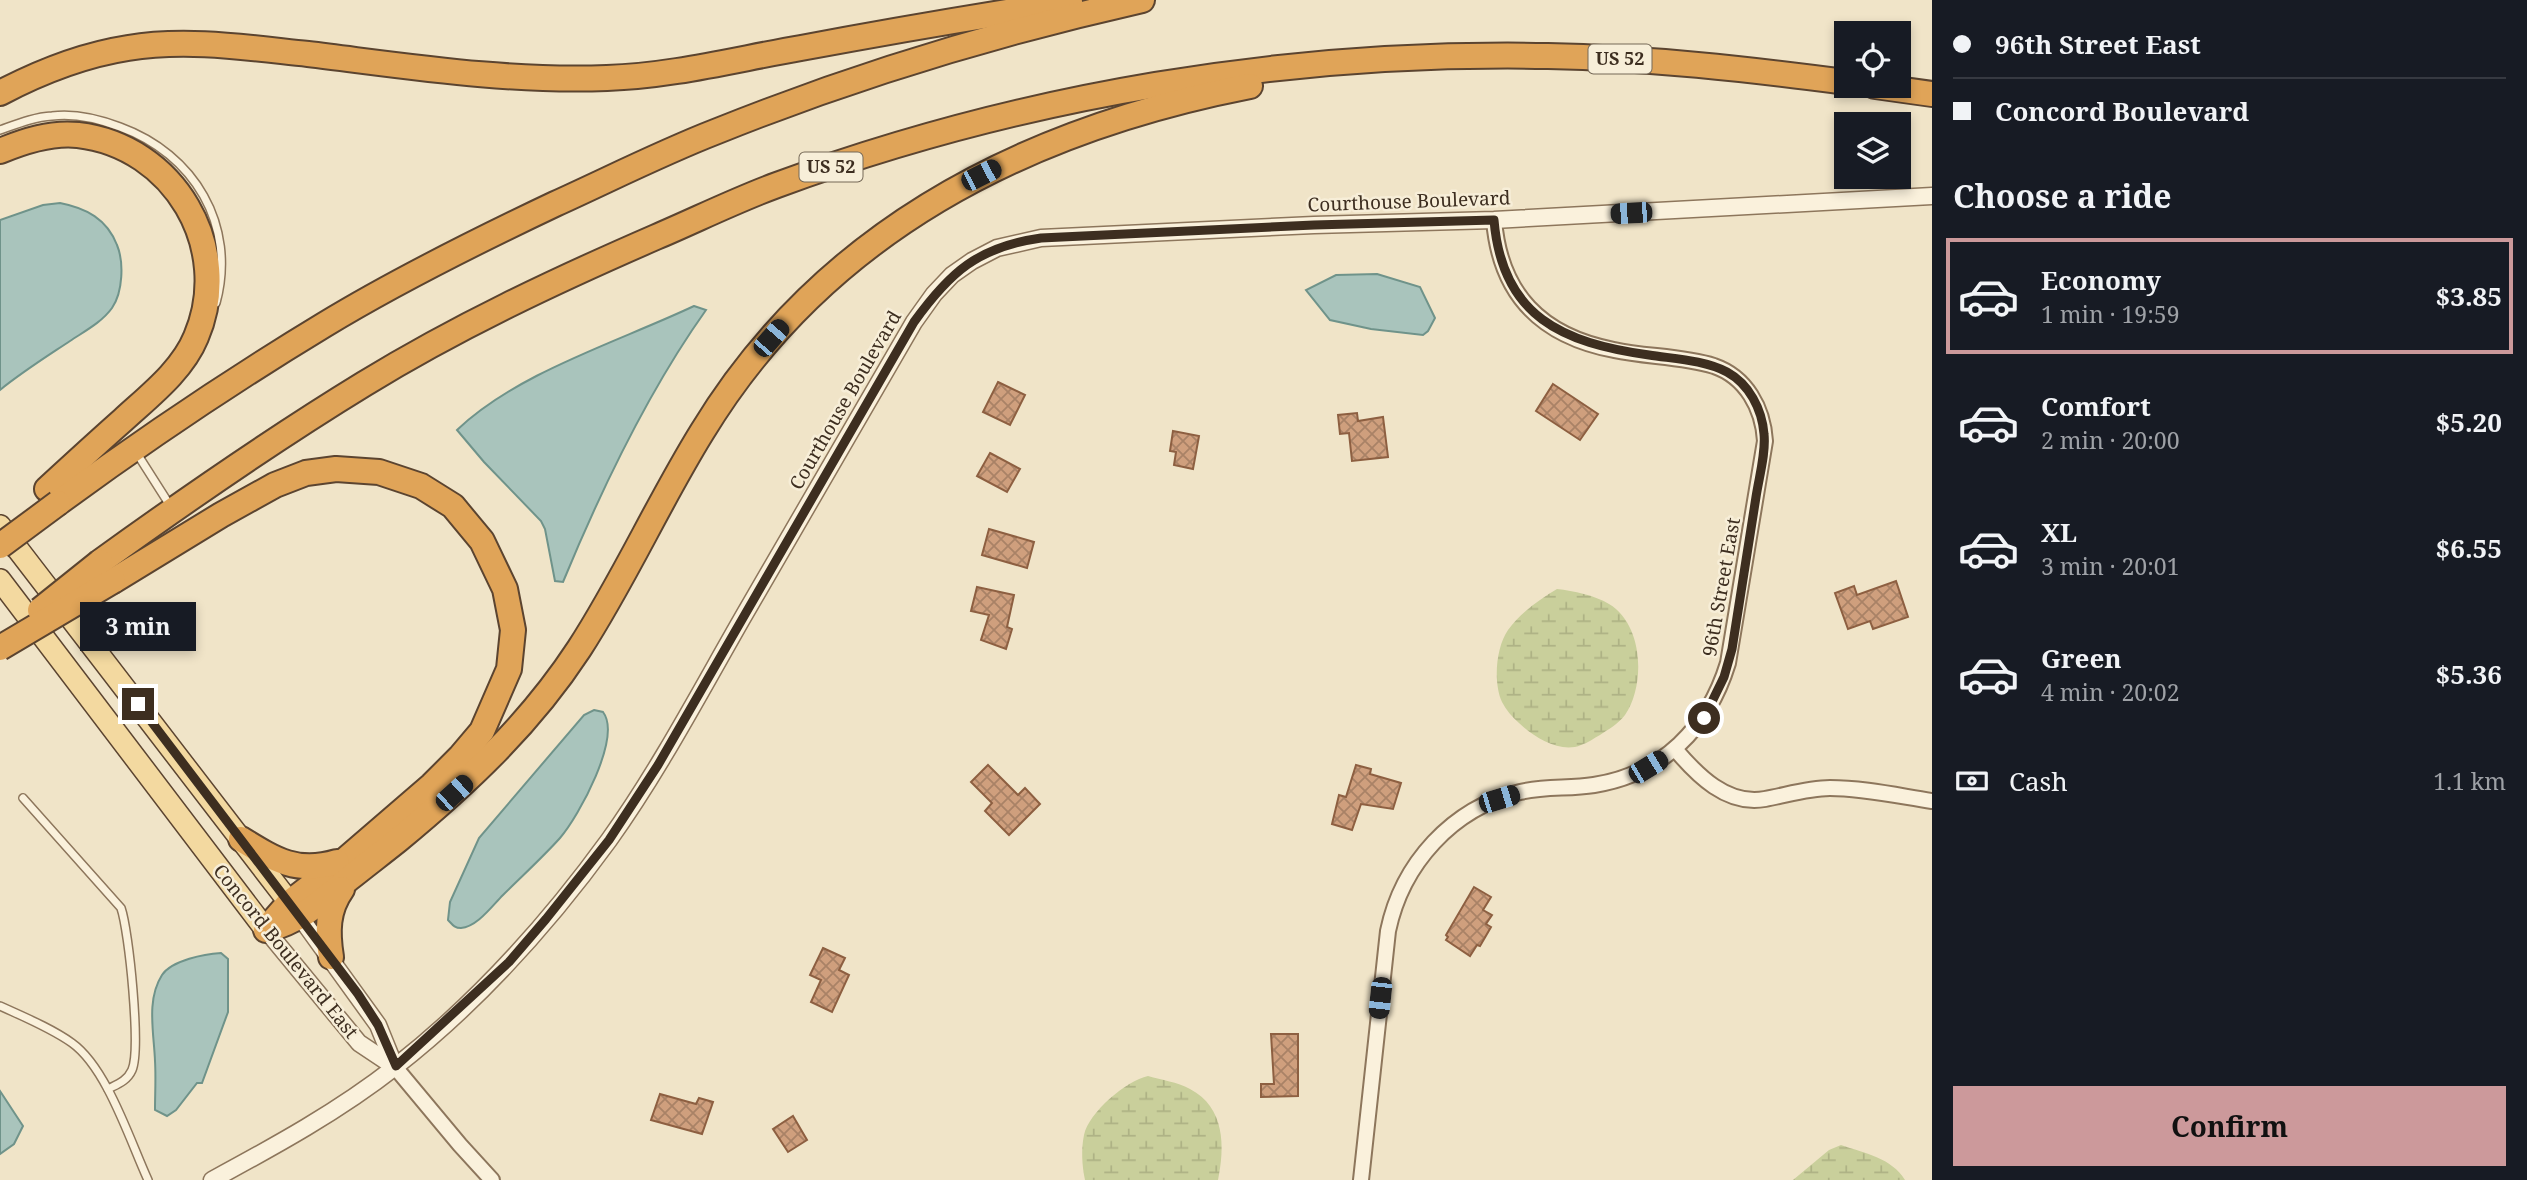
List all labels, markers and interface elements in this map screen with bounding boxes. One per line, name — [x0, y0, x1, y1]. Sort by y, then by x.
map controls — [1834, 21, 1911, 189]
button: locate — [1834, 21, 1911, 98]
text: 96th Street East — [1995, 26, 2201, 62]
road number: US 52 — [1588, 44, 1652, 74]
text: Concord Boulevard — [1995, 93, 2249, 129]
button: layers — [1834, 112, 1911, 189]
road number: US 52 — [800, 152, 862, 182]
car — [958, 156, 1005, 194]
text: Choose a ride — [1953, 174, 2172, 217]
street label: Courthouse Boulevard — [1307, 184, 1511, 218]
car — [1610, 201, 1653, 225]
text: Economy — [2041, 262, 2161, 298]
icon: car — [1957, 265, 2020, 328]
text: $3.85 — [2436, 278, 2502, 314]
text: 1 min · 19:59 — [2041, 298, 2179, 330]
street label: Courthouse Boulevard — [783, 305, 907, 494]
car — [750, 315, 793, 361]
text: Comfort — [2041, 388, 2151, 424]
icon: car — [1957, 391, 2020, 454]
text: $5.20 — [2436, 404, 2502, 440]
text: 2 min · 20:00 — [2041, 424, 2179, 456]
text: XL — [2041, 514, 2077, 550]
street label: 96th Street East — [1696, 515, 1746, 659]
icon: car — [1957, 517, 2020, 580]
text: $6.55 — [2436, 530, 2502, 566]
text: 3 min · 20:01 — [2041, 550, 2179, 582]
callout: 3 min — [80, 602, 196, 652]
text: 3 min — [105, 610, 171, 642]
text: Green — [2041, 640, 2122, 676]
icon: car — [1957, 643, 2020, 706]
text: $5.36 — [2436, 656, 2502, 692]
text: 4 min · 20:02 — [2041, 676, 2179, 708]
route end — [122, 688, 154, 720]
route start — [1688, 702, 1720, 734]
car — [1625, 747, 1672, 787]
icon: cash — [1953, 762, 1991, 800]
text: Cash — [2009, 763, 2068, 799]
text: 1.1 km — [2433, 765, 2506, 797]
car — [432, 771, 477, 815]
car — [1476, 783, 1523, 815]
street label: Concord Boulevard East — [208, 858, 365, 1044]
car — [1368, 976, 1393, 1020]
button: Confirm — [1953, 1086, 2506, 1166]

